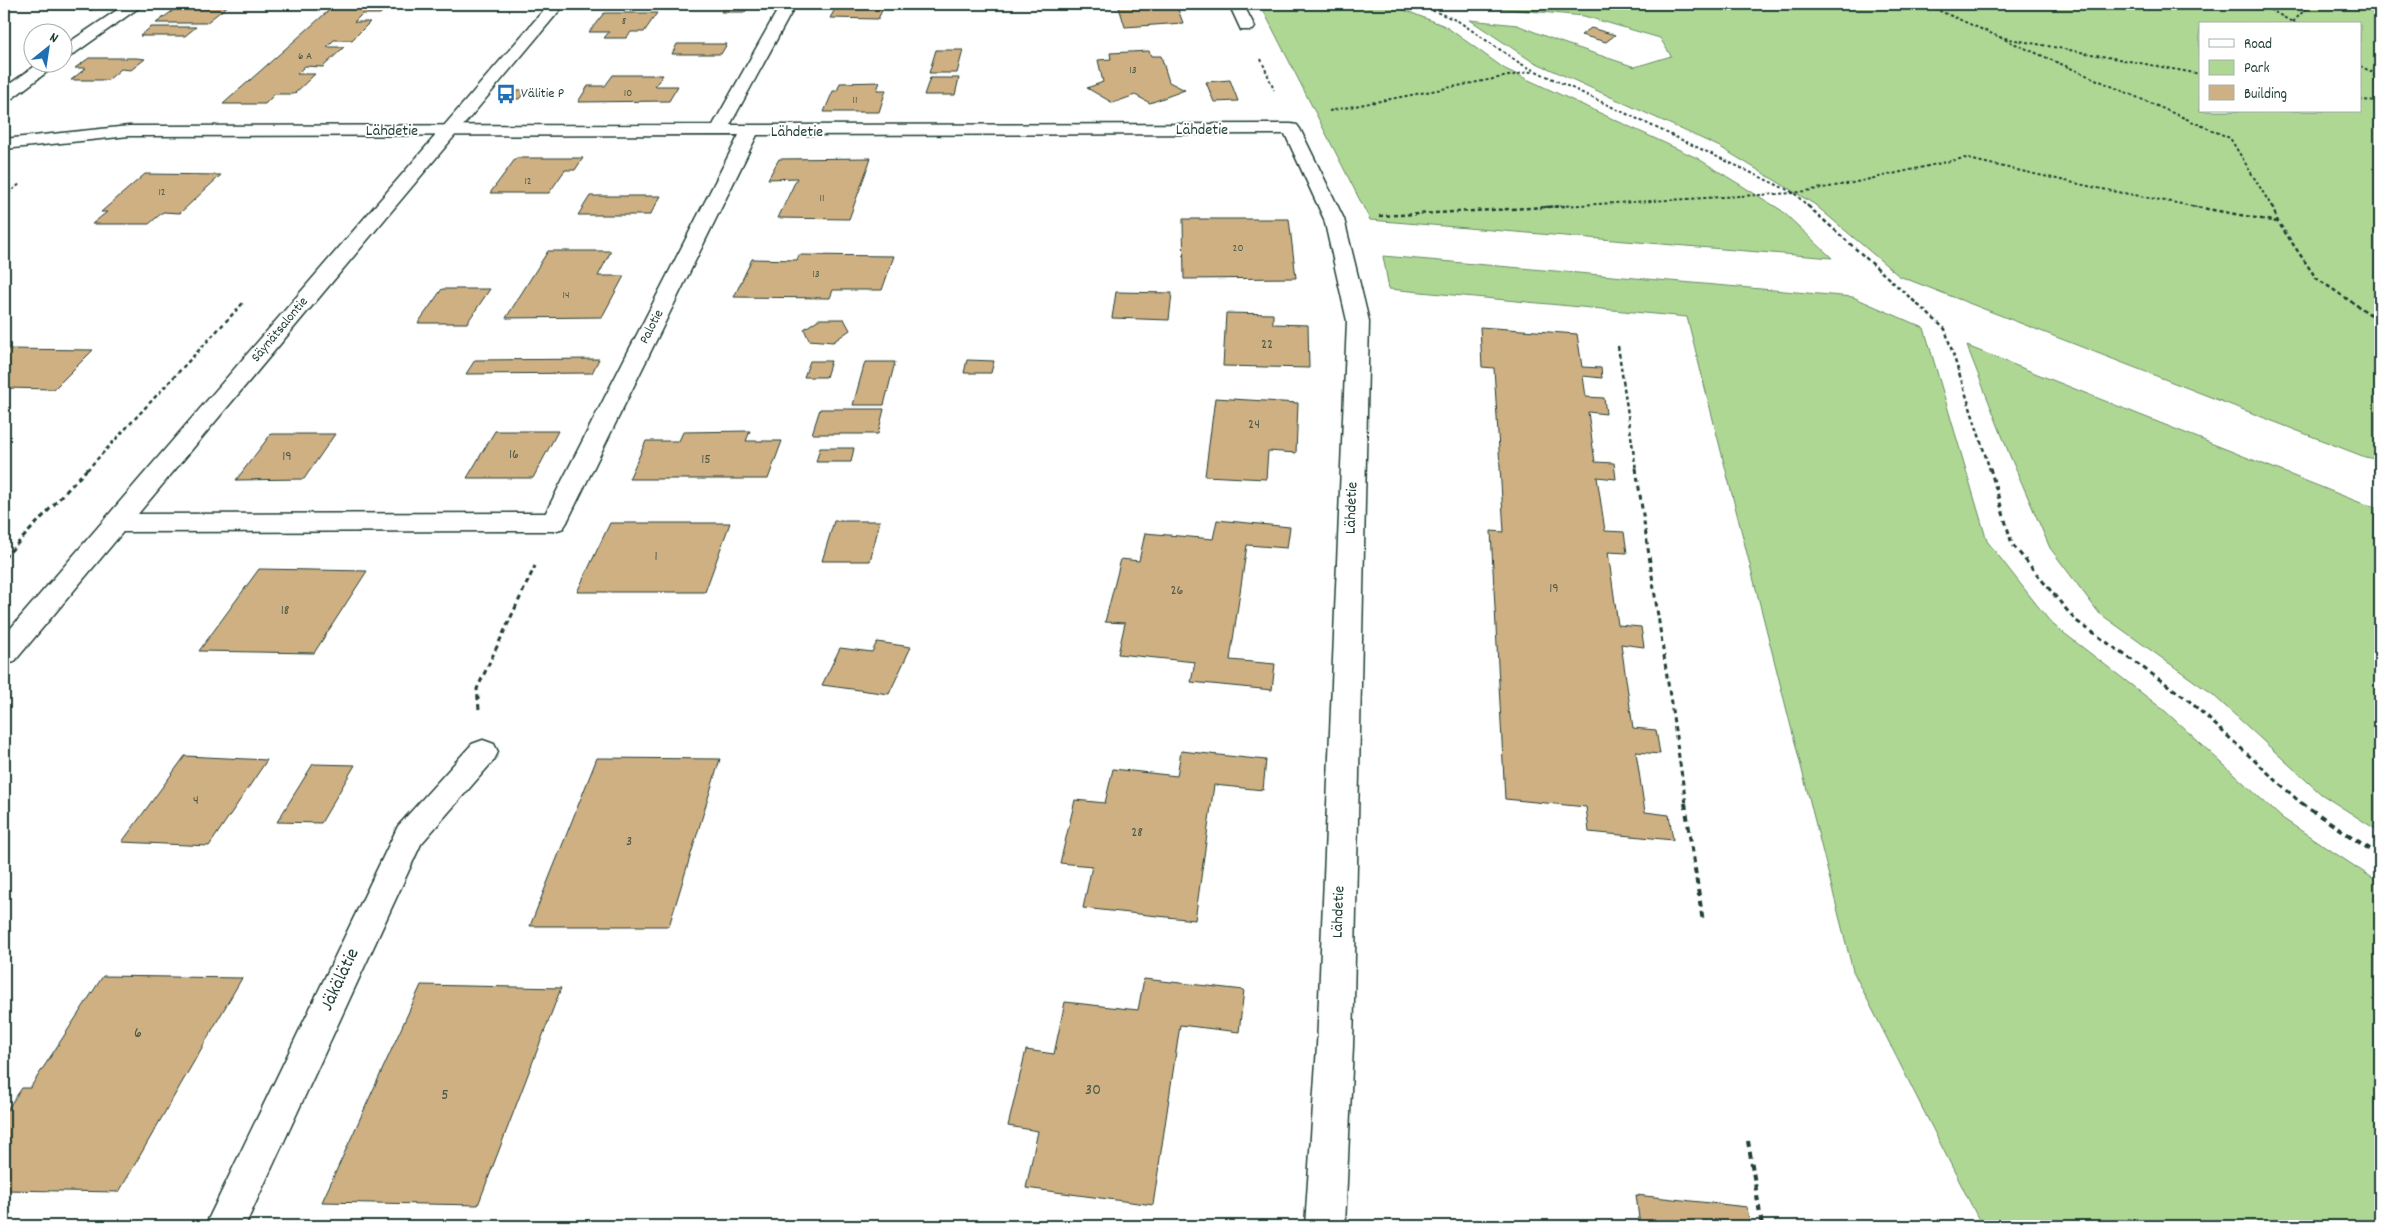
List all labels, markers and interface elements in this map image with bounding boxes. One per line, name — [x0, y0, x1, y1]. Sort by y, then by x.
house number: 8 — [622, 14, 626, 30]
north arrow — [22, 22, 72, 72]
legend — [2199, 22, 2362, 112]
text: N — [46, 28, 62, 49]
text: Road — [2244, 34, 2272, 56]
house number: 6 A — [298, 49, 312, 65]
text: Park — [2244, 58, 2270, 80]
house number: 13 — [1129, 63, 1137, 79]
bus stop icon: Välitie P — [495, 83, 517, 105]
place label: Välitie P — [521, 84, 564, 104]
text: Building — [2244, 84, 2287, 106]
house number: 10 — [624, 86, 632, 102]
house number: 11 — [853, 93, 857, 109]
street label: Lähdetie — [1176, 119, 1228, 142]
street label: Lähdetie — [366, 120, 418, 143]
street label: Lähdetie — [771, 121, 823, 144]
house number: 12 — [524, 174, 532, 190]
house number: 12 — [158, 185, 166, 201]
house number: 11 — [820, 191, 824, 207]
house number: 20 — [1233, 241, 1243, 257]
house number: 13 — [812, 267, 820, 283]
house number: 14 — [563, 288, 569, 304]
street label: Säynätsalontie — [247, 293, 313, 367]
street label: Palotie — [635, 306, 669, 348]
house number: 22 — [1261, 335, 1273, 355]
house number: 24 — [1248, 415, 1260, 435]
house number: 16 — [509, 445, 519, 465]
house number: 19 — [282, 447, 292, 467]
house number: 15 — [701, 450, 711, 470]
street label: Lähdetie — [1340, 481, 1364, 535]
house number: 1 — [654, 547, 658, 567]
house number: 19 — [1549, 579, 1559, 599]
house number: 26 — [1171, 581, 1184, 601]
house number: 18 — [281, 601, 290, 621]
house number: 4 — [193, 791, 199, 811]
house number: 28 — [1131, 823, 1143, 843]
house number: 3 — [626, 832, 632, 852]
street label: Lähdetie — [1327, 885, 1351, 939]
street label: Jäkälätie — [315, 944, 367, 1016]
house number: 6 — [134, 1022, 142, 1045]
house number: 30 — [1085, 1079, 1101, 1102]
house number: 5 — [441, 1084, 449, 1107]

